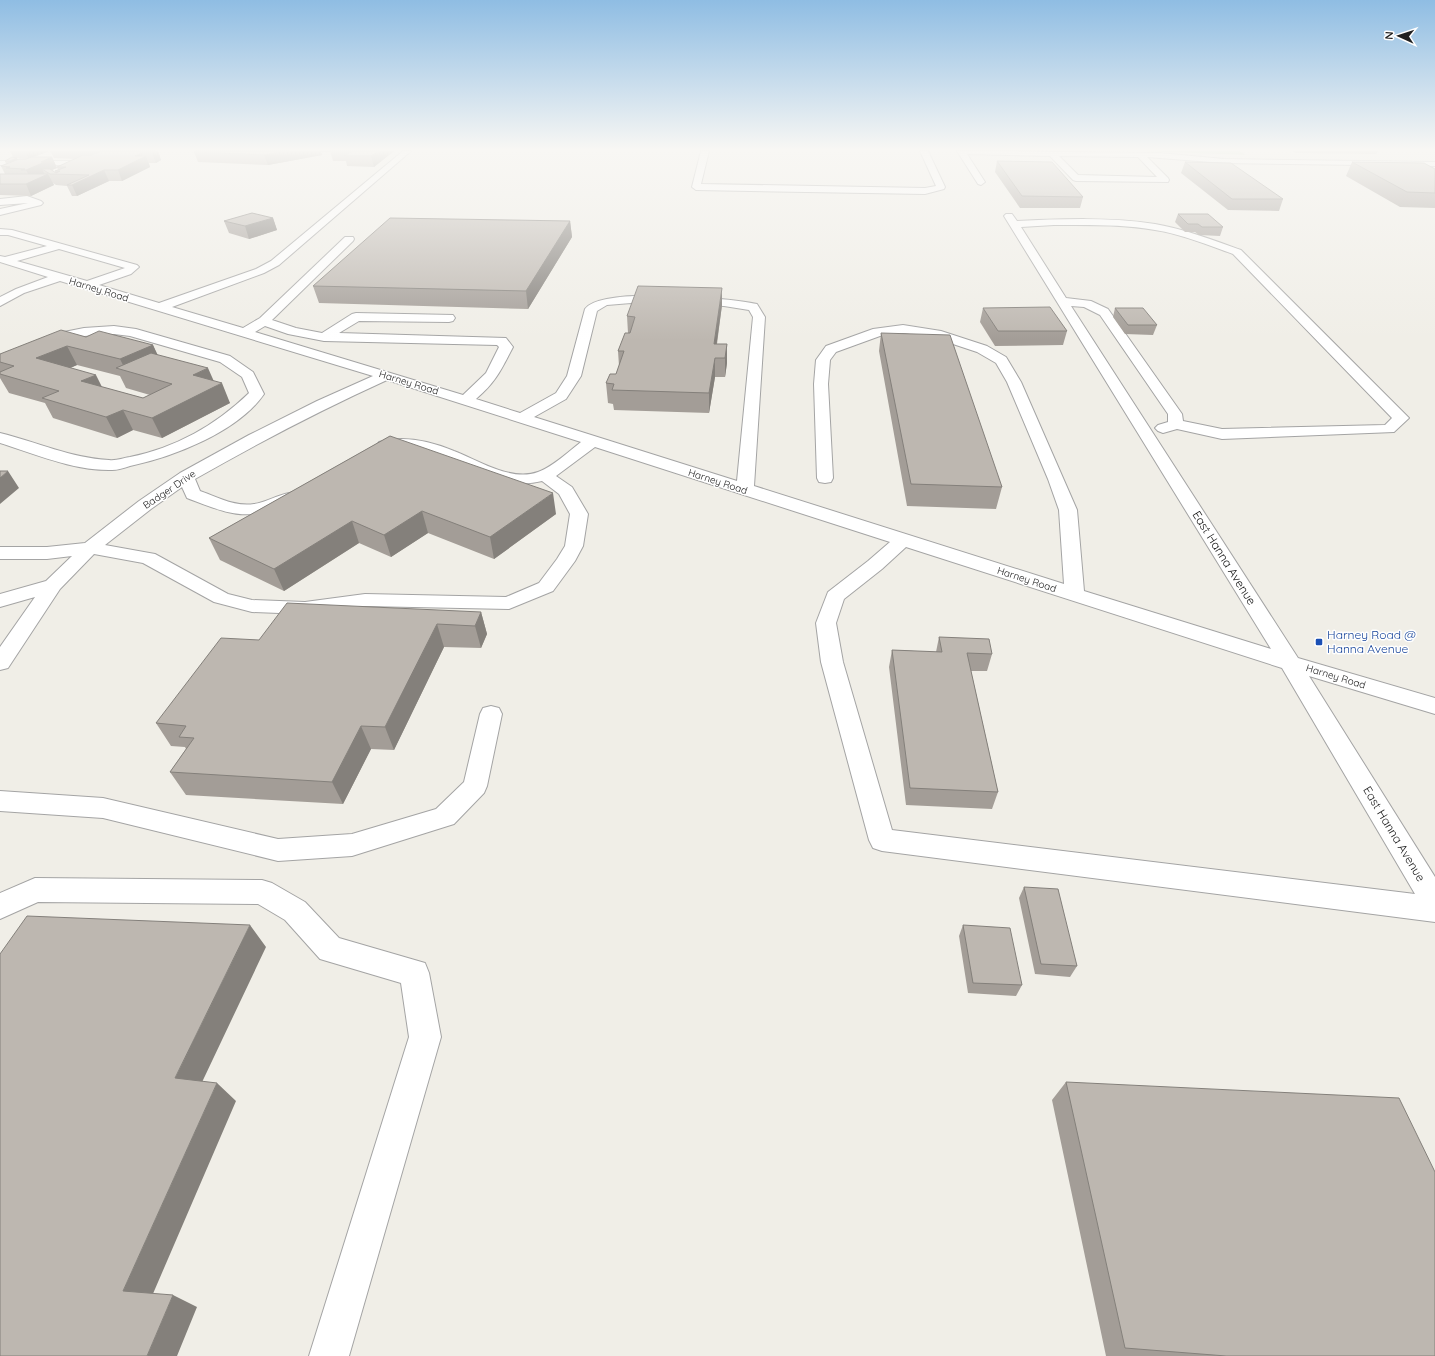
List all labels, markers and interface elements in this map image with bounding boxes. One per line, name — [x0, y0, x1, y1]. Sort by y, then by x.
north arrow — [1379, 16, 1419, 56]
text: N — [1382, 31, 1396, 40]
street label: Harney Road — [67, 274, 130, 305]
street label: Harney Road — [377, 367, 440, 398]
street label: Harney Road — [686, 466, 749, 497]
street label: Badger Drive — [140, 467, 198, 512]
street label: East Hanna Avenue — [1189, 508, 1260, 608]
street label: Harney Road — [995, 564, 1058, 595]
place label: Harney Road @ Hanna Avenue — [1327, 627, 1416, 656]
marker: Harney Road @ Hanna Avenue — [1314, 637, 1324, 647]
street label: Harney Road — [1304, 661, 1367, 692]
street label: East Hanna Avenue — [1360, 783, 1429, 884]

